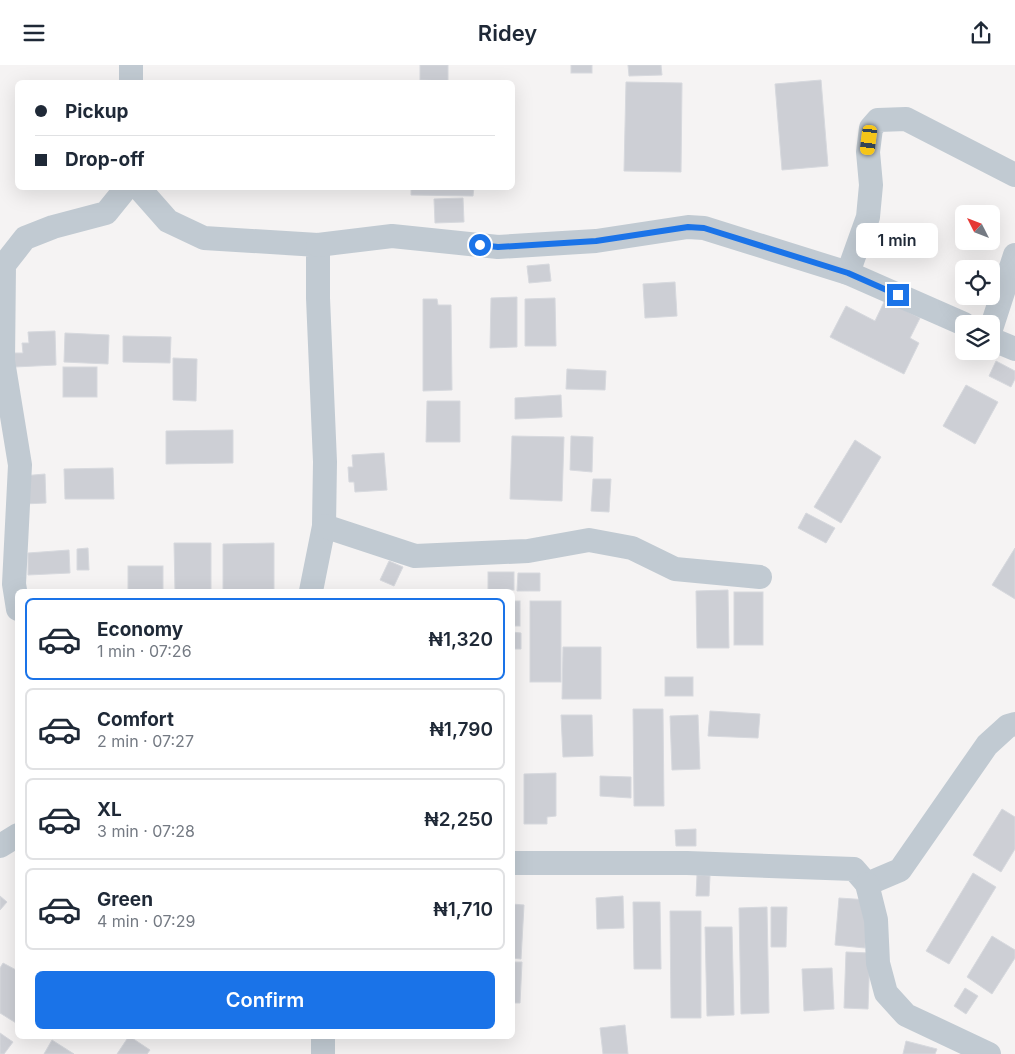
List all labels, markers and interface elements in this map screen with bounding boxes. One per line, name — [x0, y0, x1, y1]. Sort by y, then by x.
icon: menu — [20, 19, 48, 47]
icon: share — [967, 19, 995, 47]
text: Ridey — [478, 20, 537, 46]
text: Pickup — [65, 100, 128, 123]
car — [859, 124, 878, 156]
text: Drop-off — [65, 148, 145, 171]
north arrow — [955, 205, 1000, 250]
map controls — [955, 205, 1000, 360]
callout: 1 min — [857, 223, 939, 257]
text: 1 min — [877, 230, 917, 250]
route start — [469, 234, 491, 256]
button: locate — [955, 260, 1000, 305]
route end — [887, 284, 909, 306]
button: layers — [955, 315, 1000, 360]
icon: car — [37, 617, 82, 662]
text: Economy — [97, 618, 183, 641]
text: ₦1,320 — [428, 628, 493, 651]
text: 1 min · 07:26 — [97, 641, 192, 661]
icon: car — [37, 707, 82, 752]
text: Comfort — [97, 708, 174, 731]
text: ₦1,790 — [429, 718, 493, 741]
text: 2 min · 07:27 — [97, 731, 194, 751]
icon: car — [37, 797, 82, 842]
text: XL — [97, 798, 122, 821]
text: ₦2,250 — [424, 808, 493, 831]
text: 3 min · 07:28 — [97, 821, 195, 841]
icon: car — [37, 887, 82, 932]
text: Green — [97, 888, 153, 911]
text: ₦1,710 — [433, 898, 493, 921]
text: 4 min · 07:29 — [97, 911, 195, 931]
button: Confirm — [35, 971, 495, 1029]

